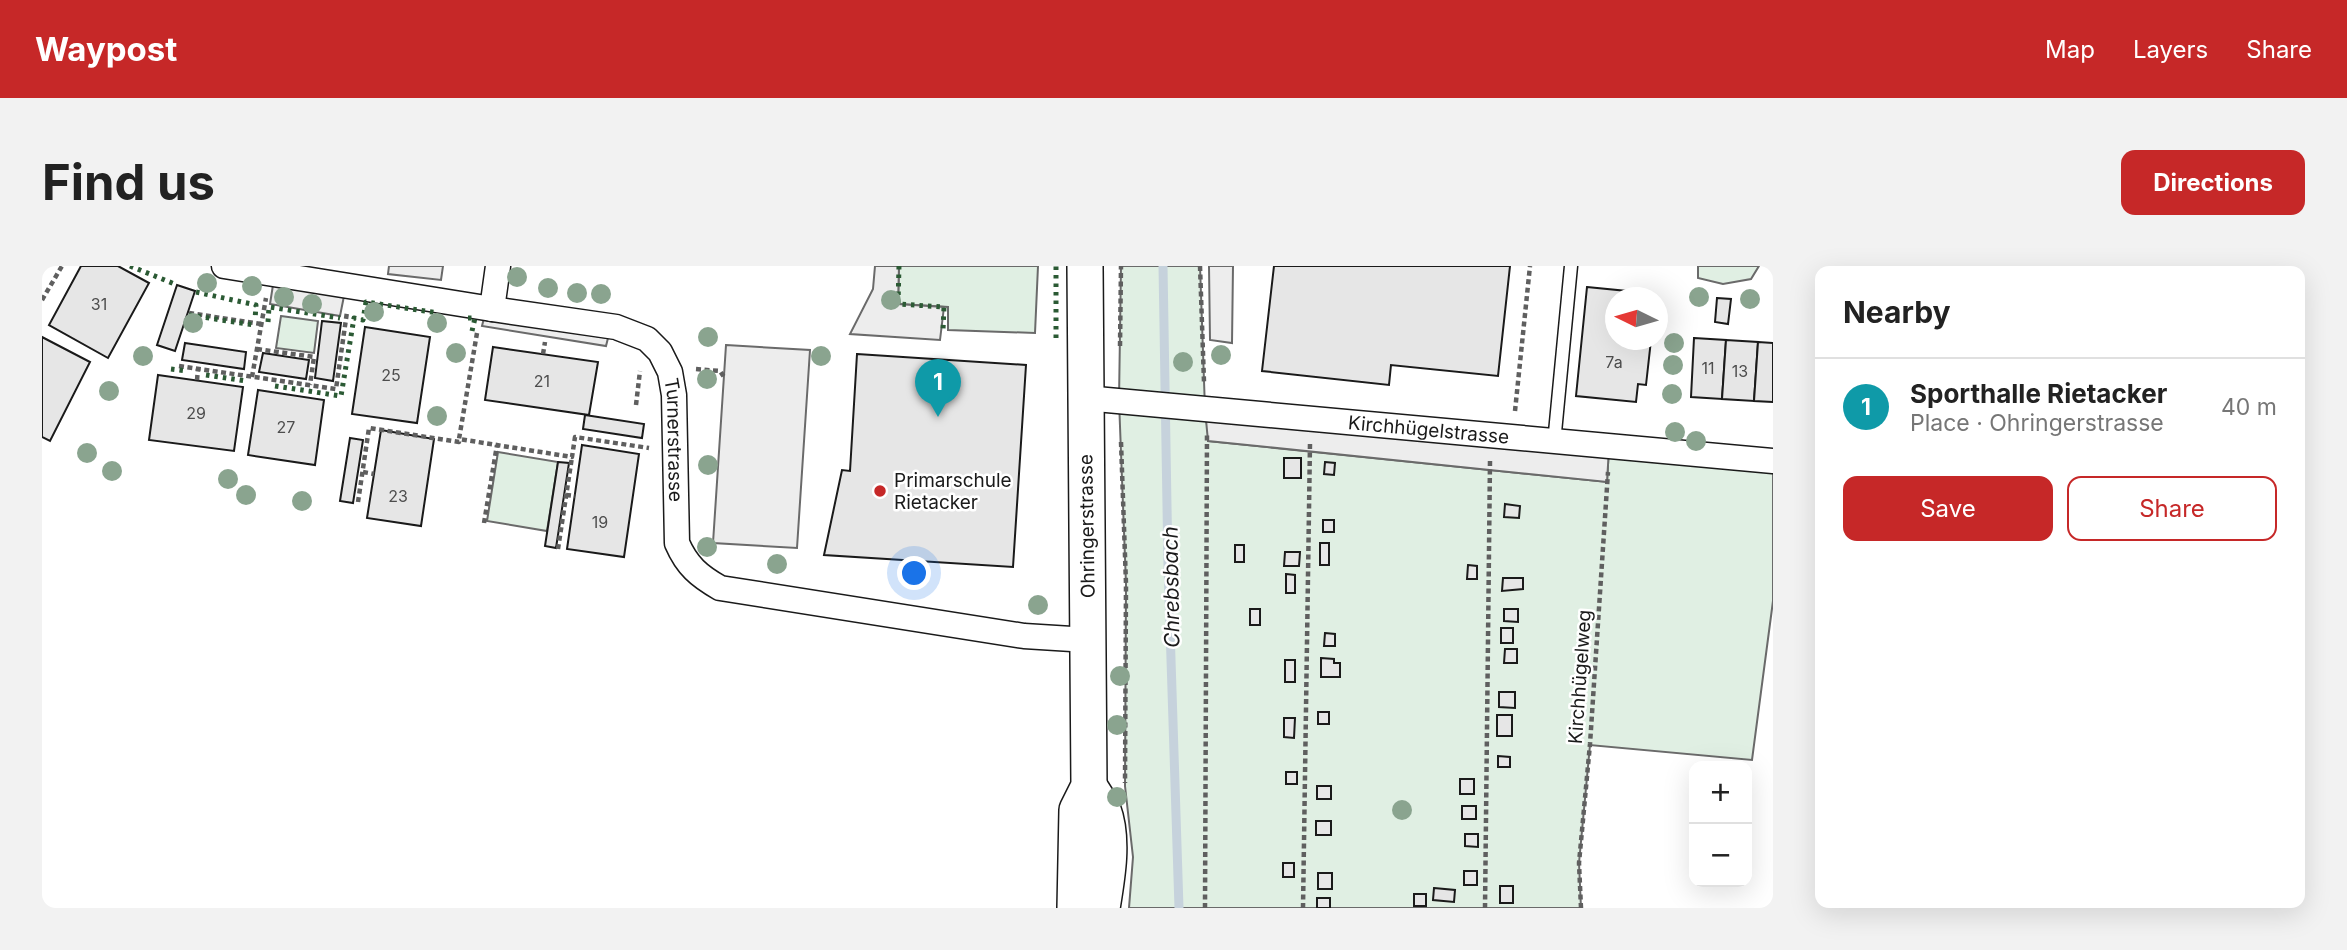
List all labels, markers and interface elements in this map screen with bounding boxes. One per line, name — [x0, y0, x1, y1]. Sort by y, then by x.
text: Waypost — [35, 29, 177, 69]
text: Map — [2045, 35, 2095, 64]
text: Layers — [2133, 35, 2208, 64]
text: Share — [2246, 35, 2312, 64]
button: Directions — [2121, 150, 2305, 215]
text: Find us — [42, 153, 215, 212]
north arrow — [1605, 287, 1668, 350]
house number: 31 — [91, 294, 107, 314]
text: Nearby — [1843, 294, 1951, 330]
house number: 7a — [1605, 352, 1623, 372]
house number: 11 — [1701, 358, 1715, 378]
pin: 1 — [915, 359, 961, 417]
house number: 13 — [1732, 361, 1748, 381]
house number: 25 — [381, 365, 401, 385]
house number: 21 — [534, 371, 550, 391]
street label: Turnerstrasse — [660, 376, 688, 502]
text: Sporthalle Rietacker — [1910, 378, 2167, 409]
text: 1 — [1861, 393, 1871, 421]
text: 40 m — [2221, 393, 2277, 421]
house number: 29 — [186, 403, 206, 423]
text: Place · Ohringerstrasse — [1910, 409, 2164, 437]
street label: Kirchhügelstrasse — [1347, 411, 1510, 448]
house number: 27 — [277, 417, 295, 437]
street label: Ohringerstrasse — [1074, 454, 1100, 598]
place label: Primarschule Rietacker — [894, 469, 1012, 514]
button: Save — [1843, 476, 2053, 541]
button: Share — [2067, 476, 2277, 541]
marker: Primarschule Rietacker — [872, 483, 888, 499]
house number: 23 — [388, 486, 408, 506]
house number: 19 — [592, 512, 608, 532]
water label: Chrebsbach — [1157, 526, 1185, 648]
your location — [897, 556, 931, 590]
street label: Kirchhügelweg — [1564, 609, 1596, 745]
map controls — [1689, 761, 1752, 887]
button: + — [1689, 761, 1752, 824]
button: − — [1689, 824, 1752, 887]

